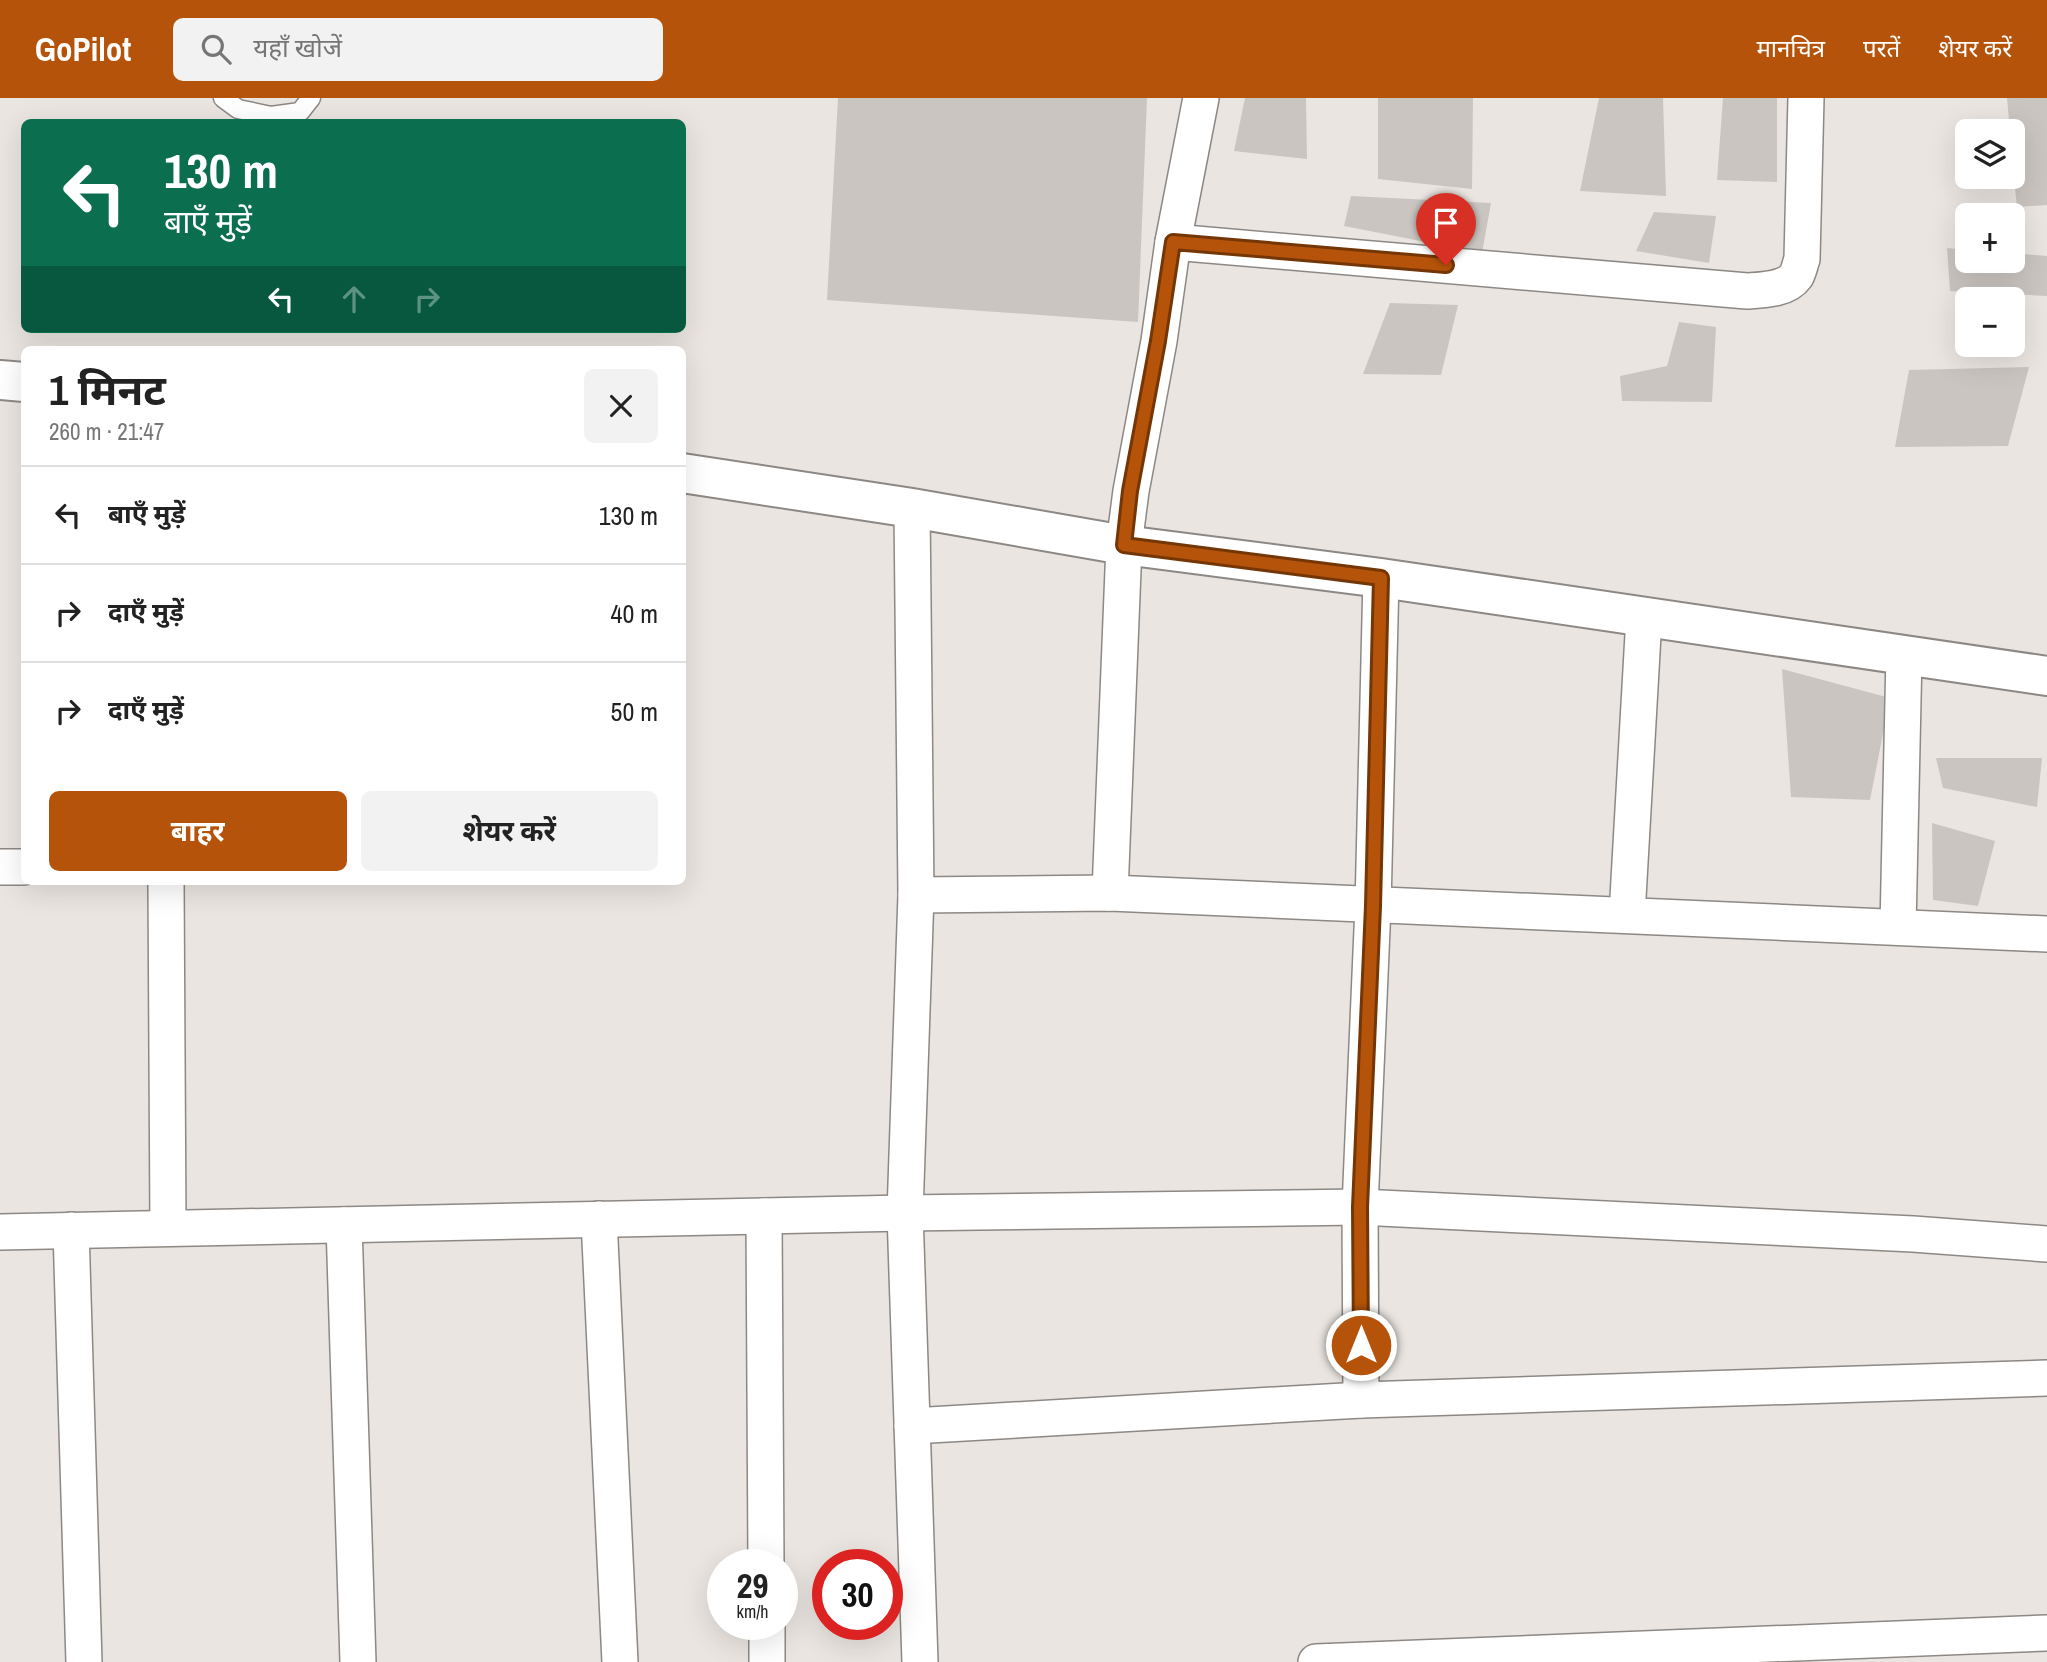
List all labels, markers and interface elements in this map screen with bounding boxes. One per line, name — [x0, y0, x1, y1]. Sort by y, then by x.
search box — [173, 18, 663, 81]
text: GoPilot — [35, 27, 131, 71]
icon: search — [197, 30, 235, 68]
text: यहाँ खोजें — [253, 30, 342, 65]
text: मानचित्र — [1756, 32, 1825, 64]
text: परतें — [1863, 32, 1900, 64]
text: शेयर करें — [1938, 32, 2012, 64]
map controls — [1955, 119, 2025, 357]
button: layers — [1955, 119, 2025, 189]
text: 130 m — [164, 137, 278, 203]
icon: left — [49, 147, 140, 238]
pin — [1416, 193, 1476, 265]
text: बाएँ मुड़ें — [164, 200, 252, 243]
button: + — [1955, 203, 2025, 273]
icon: arrive — [1427, 204, 1465, 242]
icon: left — [262, 280, 300, 318]
icon: ahead — [335, 280, 373, 318]
icon: right — [408, 280, 446, 318]
button: − — [1955, 287, 2025, 357]
text: 1 मिनट — [49, 362, 166, 418]
button: close — [584, 369, 658, 443]
text: 260 m · 21:47 — [49, 416, 164, 447]
icon: left — [49, 496, 87, 534]
text: बाएँ मुड़ें — [108, 496, 185, 531]
text: 130 m — [599, 498, 658, 533]
icon: right — [49, 594, 87, 632]
text: दाएँ मुड़ें — [108, 594, 184, 629]
text: 40 m — [611, 596, 658, 631]
icon: right — [49, 692, 87, 730]
text: दाएँ मुड़ें — [108, 692, 184, 727]
text: 50 m — [611, 694, 658, 729]
button: बाहर — [49, 791, 347, 871]
button: शेयर करें — [361, 791, 658, 871]
position arrow — [1324, 1308, 1398, 1382]
speed limit sign: 30 — [812, 1549, 903, 1640]
text: 29 — [737, 1562, 768, 1609]
text: km/h — [737, 1599, 769, 1624]

